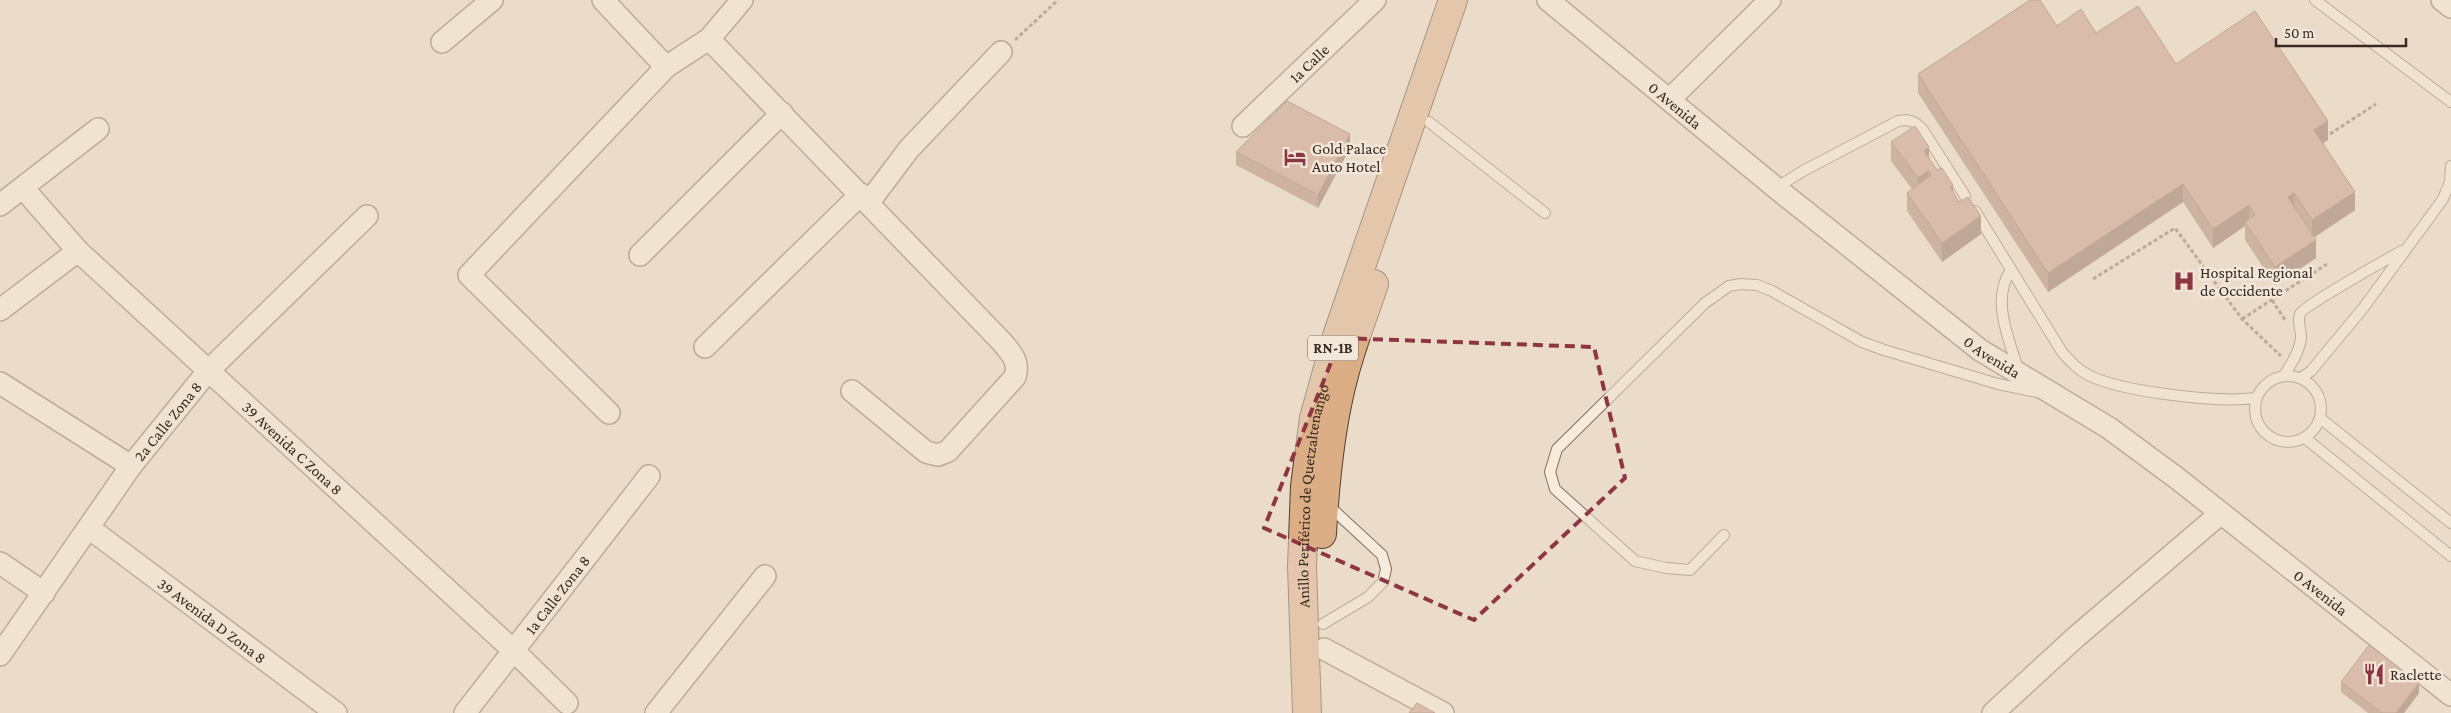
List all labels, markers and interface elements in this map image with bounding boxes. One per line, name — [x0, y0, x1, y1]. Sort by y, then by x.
scale bar — [2276, 15, 2406, 47]
text: 50 m — [2284, 25, 2314, 41]
street label: 1a Calle — [1286, 41, 1332, 86]
street label: 0 Avenida — [1645, 79, 1705, 133]
place label: Gold Palace Auto Hotel — [1312, 140, 1386, 175]
hotel icon: Gold Palace Auto Hotel — [1282, 144, 1308, 170]
place label: Hospital Regional de Occidente — [2200, 264, 2313, 299]
hospital icon: Hospital Regional de Occidente — [2171, 268, 2197, 294]
street label: 0 Avenida — [1960, 333, 2024, 382]
road number: RN-1B — [1308, 336, 1358, 360]
street label: 2a Calle Zona 8 — [131, 378, 205, 464]
street label: Anillo Periférico de Quetzaltenango — [1294, 382, 1332, 608]
street label: 39 Avenida C Zona 8 — [239, 398, 346, 498]
street label: 1a Calle Zona 8 — [522, 552, 593, 637]
street label: 0 Avenida — [2291, 566, 2351, 619]
street label: 39 Avenida D Zona 8 — [155, 575, 269, 667]
restaurant icon: Raclette — [2361, 661, 2387, 687]
place label: Raclette — [2390, 666, 2441, 683]

